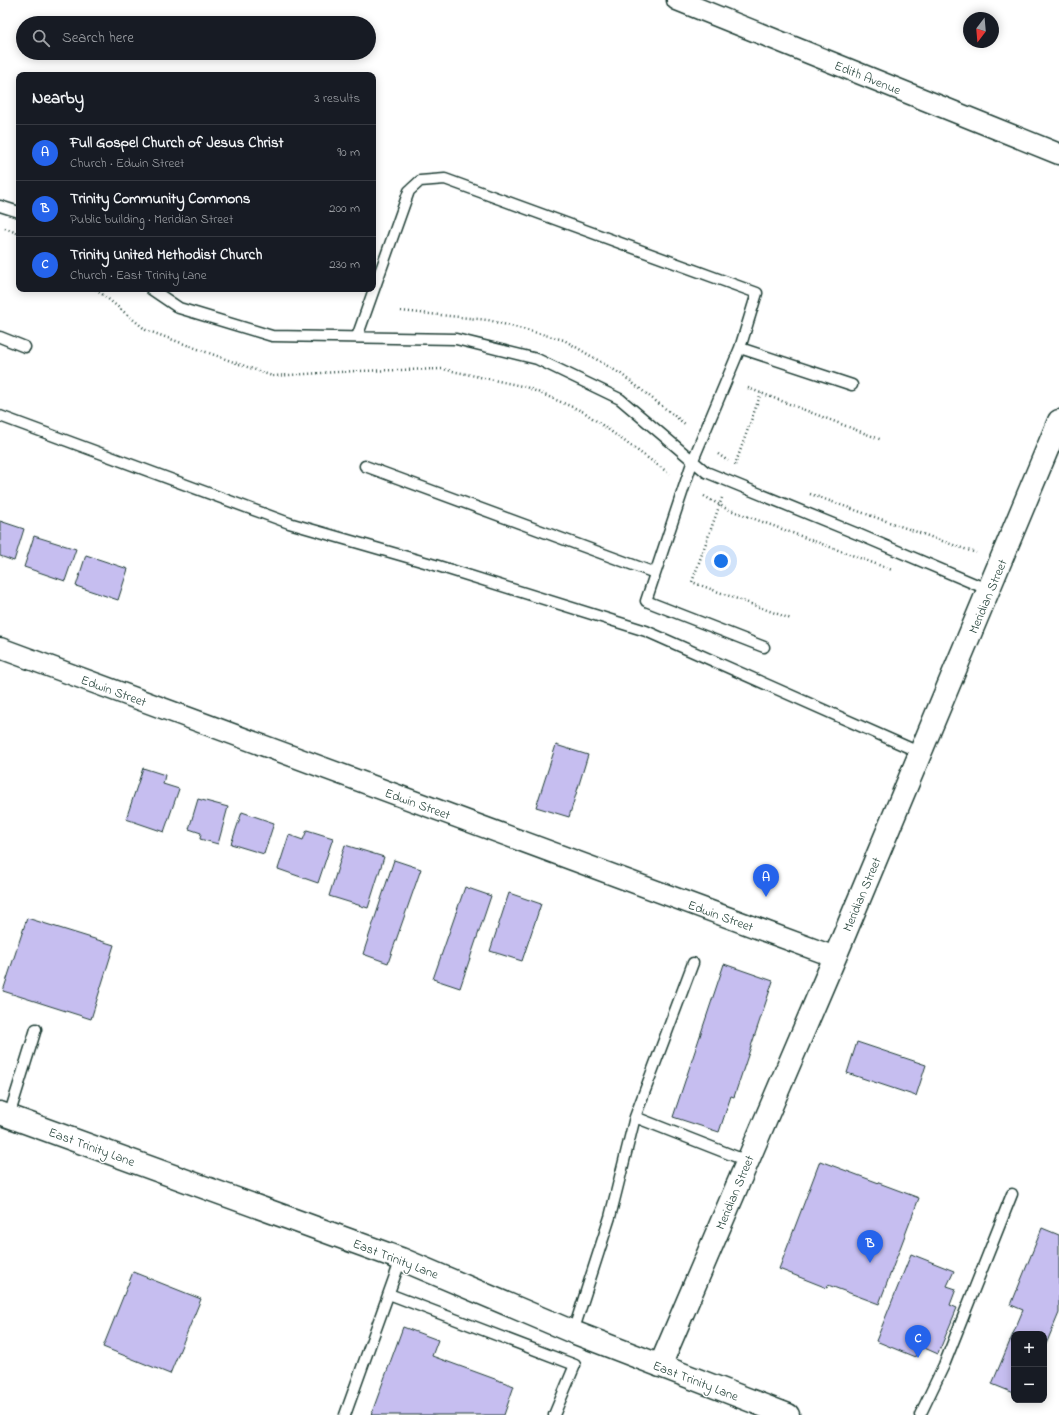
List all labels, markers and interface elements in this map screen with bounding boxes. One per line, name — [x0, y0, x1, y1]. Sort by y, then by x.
north arrow — [963, 12, 999, 48]
search box — [16, 16, 376, 60]
icon: search — [30, 27, 52, 49]
text: Search here — [62, 27, 134, 49]
street label: Edith Avenue — [831, 56, 904, 100]
text: Nearby — [32, 86, 84, 111]
text: 3 results — [314, 89, 360, 108]
text: Full Gospel Church of Jesus Christ — [70, 132, 284, 154]
text: A — [41, 143, 49, 162]
text: 90 m — [337, 143, 360, 162]
text: Church · Edwin Street — [70, 154, 184, 173]
text: Trinity Community Commons — [70, 188, 250, 210]
text: B — [41, 199, 49, 218]
text: 200 m — [329, 199, 360, 218]
text: Public building · Meridian Street — [70, 210, 233, 229]
text: Trinity United Methodist Church — [70, 244, 262, 266]
text: C — [41, 255, 49, 274]
text: 230 m — [329, 255, 360, 274]
text: Church · East Trinity Lane — [70, 266, 207, 285]
your location — [711, 551, 731, 571]
street label: Meridian Street — [964, 556, 1013, 637]
street label: Edwin Street — [78, 671, 149, 712]
street label: Edwin Street — [382, 784, 453, 825]
street label: Meridian Street — [838, 854, 887, 935]
pin: A — [753, 864, 779, 897]
street label: Edwin Street — [685, 896, 756, 937]
street label: East Trinity Lane — [45, 1123, 137, 1173]
street label: Meridian Street — [711, 1152, 760, 1233]
pin: B — [857, 1230, 883, 1263]
street label: East Trinity Lane — [349, 1234, 441, 1285]
pin: C — [905, 1325, 931, 1358]
map controls — [1011, 1331, 1047, 1403]
button: + — [1011, 1331, 1047, 1367]
street label: East Trinity Lane — [649, 1356, 741, 1407]
button: − — [1011, 1367, 1047, 1403]

